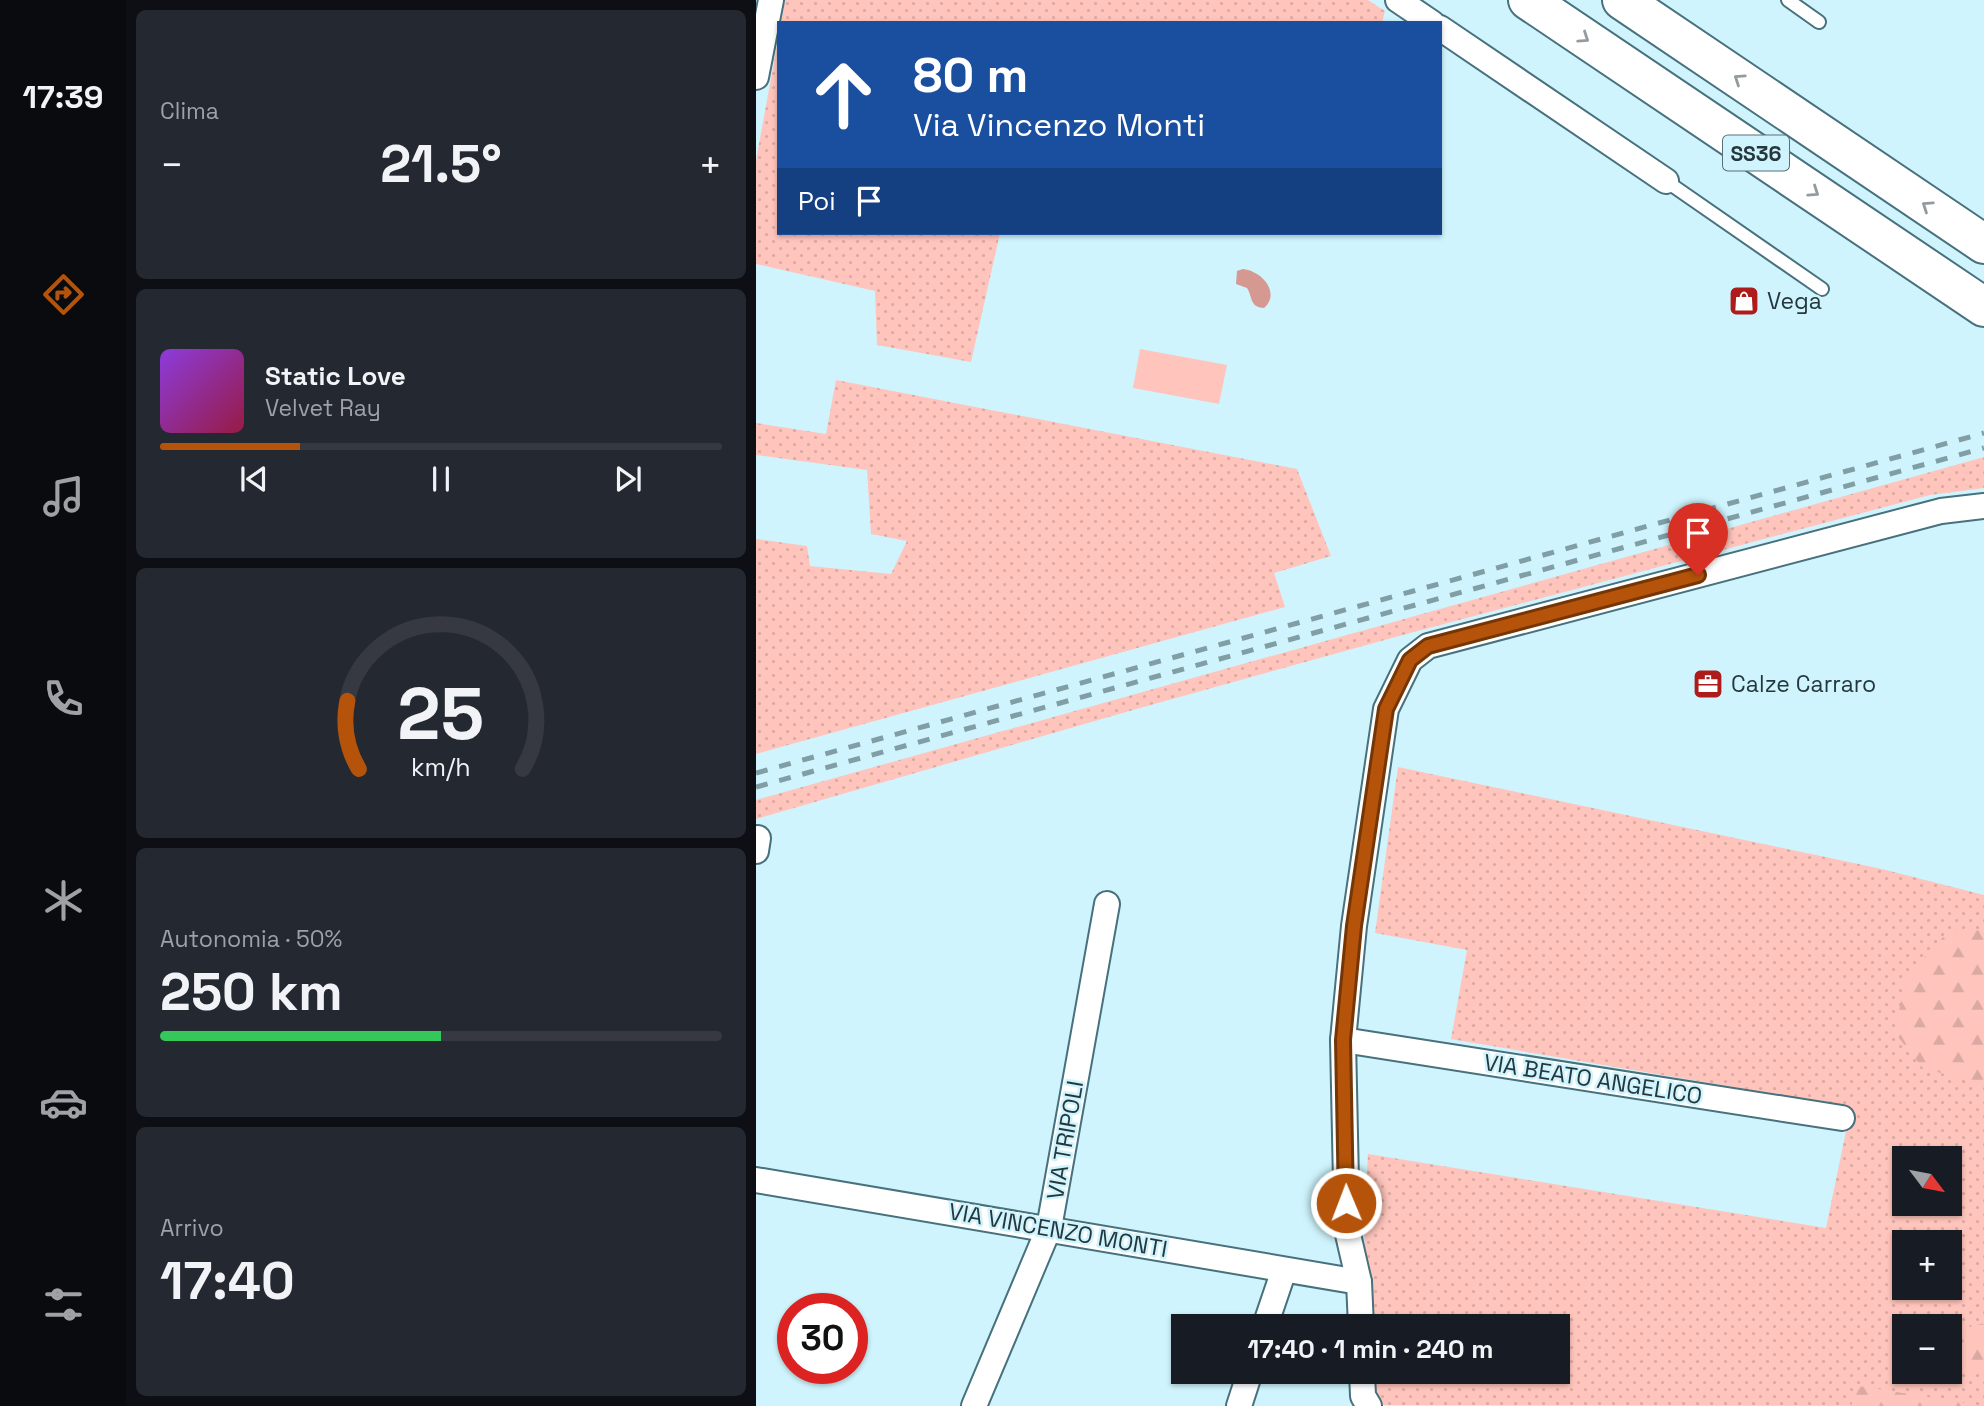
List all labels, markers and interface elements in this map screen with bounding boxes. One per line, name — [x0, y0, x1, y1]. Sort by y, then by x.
one-way arrow — [1576, 30, 1589, 42]
text: 80 m — [913, 44, 1028, 106]
icon: ahead — [798, 49, 889, 140]
one-way arrow — [1734, 75, 1747, 87]
text: 17:39 — [23, 77, 103, 117]
text: Clima — [160, 96, 219, 126]
text: Via Vincenzo Monti — [913, 105, 1205, 145]
text: 21.5° — [380, 131, 502, 197]
road number: SS36 — [1723, 136, 1789, 170]
text: − — [160, 141, 184, 189]
text: + — [698, 141, 722, 189]
icon: arrive — [850, 182, 888, 220]
text: Poi — [798, 184, 836, 218]
one-way arrow — [1806, 184, 1819, 197]
one-way arrow — [1922, 201, 1935, 214]
icon: directions — [39, 270, 88, 319]
shop icon: Vega — [1727, 284, 1761, 318]
place label: Vega — [1767, 286, 1822, 316]
text: Static Love — [265, 359, 406, 393]
text: Velvet Ray — [265, 393, 381, 423]
icon: previous — [235, 460, 273, 498]
icon: pause — [422, 460, 460, 498]
icon: next — [609, 460, 647, 498]
icon: music — [39, 472, 88, 521]
pin — [1668, 503, 1728, 575]
icon: arrive — [1679, 514, 1717, 552]
text: 25 — [398, 667, 484, 760]
office icon: Calze Carraro — [1691, 667, 1725, 701]
place label: Calze Carraro — [1731, 669, 1876, 699]
icon: phone — [39, 674, 88, 723]
text: km/h — [411, 751, 471, 783]
icon: climate — [39, 876, 88, 925]
text: Autonomia · 50% — [160, 924, 342, 954]
text: 250 km — [160, 959, 343, 1025]
street label: VIA BEATO ANGELICO — [1482, 1047, 1704, 1111]
icon: car — [39, 1078, 88, 1127]
street label: VIA TRIPOLI — [1040, 1078, 1090, 1202]
north arrow — [1892, 1146, 1962, 1216]
map controls — [1892, 1146, 1962, 1384]
position arrow — [1309, 1166, 1383, 1240]
street label: VIA VINCENZO MONTI — [946, 1196, 1170, 1264]
text: Arrivo — [160, 1213, 224, 1243]
button: + — [1892, 1230, 1962, 1300]
text: 17:40 — [160, 1248, 295, 1314]
icon: filters — [39, 1280, 88, 1329]
speed limit sign: 30 — [777, 1293, 868, 1384]
button: − — [1892, 1314, 1962, 1384]
text: 17:40 · 1 min · 240 m — [1248, 1332, 1493, 1366]

